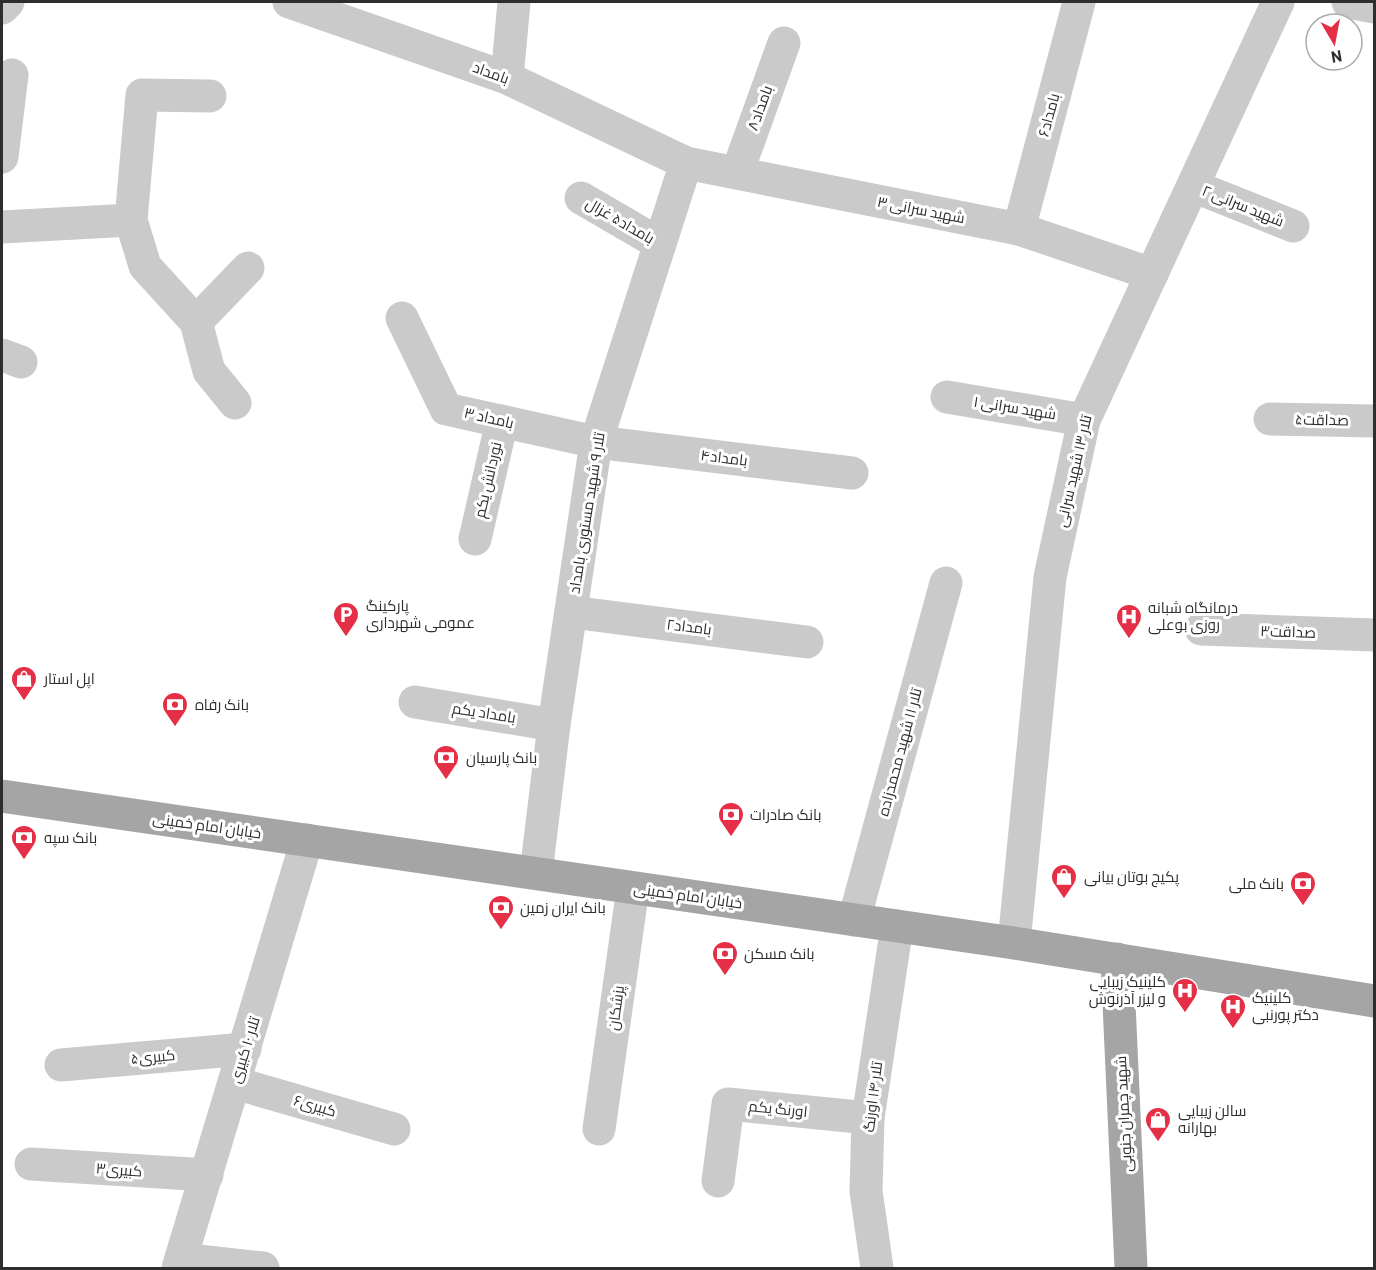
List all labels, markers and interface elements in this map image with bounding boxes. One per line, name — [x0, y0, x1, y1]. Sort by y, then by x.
north arrow — [1304, 12, 1364, 72]
text: N — [1330, 47, 1344, 68]
street label: بامداد — [471, 57, 512, 87]
street label: بامداد۸ — [743, 83, 776, 133]
street label: بامداد۶ — [1034, 91, 1062, 139]
street label: شهید سرانی ۲ — [1199, 181, 1287, 231]
street label: شهید سرانی ۳ — [875, 192, 967, 228]
street label: بامداد۵ غزال — [583, 193, 658, 248]
street label: شهید سرانی ۱ — [972, 392, 1058, 424]
street label: بامداد ۳ — [463, 403, 516, 431]
street label: صداقت۵ — [1295, 410, 1349, 428]
street label: تلار ۱۳ شهید سرانی — [1051, 413, 1097, 529]
street label: تلار ۹ شهید مستوری بامداد — [564, 431, 610, 595]
street label: نوردانش یکم — [470, 440, 506, 520]
street label: بامداد۴ — [700, 445, 749, 469]
place label: پارکینگ عمومی شهرداری — [366, 596, 475, 633]
place label: درمانگاه شبانه روزی بوعلی — [1148, 598, 1238, 635]
parking icon: پارکینگ عمومی شهرداری — [331, 600, 361, 638]
hospital icon: درمانگاه شبانه روزی بوعلی — [1114, 602, 1144, 640]
street label: بامداد۲ — [666, 614, 713, 638]
street label: صداقت۳ — [1260, 621, 1316, 641]
shop icon: اپل استار — [9, 664, 39, 702]
place label: اپل استار — [43, 669, 95, 689]
street label: تلار ۱۱ شهید محمدزاده — [873, 686, 927, 818]
bank icon: بانک رفاه — [160, 690, 190, 728]
place label: بانک رفاه — [195, 695, 249, 714]
street label: بامداد یکم — [451, 698, 517, 728]
bank icon: بانک پارسیان — [431, 743, 461, 781]
place label: بانک پارسیان — [466, 748, 537, 768]
bank icon: بانک صادرات — [716, 800, 746, 838]
place label: بانک صادرات — [750, 805, 822, 824]
street label: خیابان امام خمینی — [151, 808, 263, 844]
bank icon: بانک سپه — [9, 823, 39, 861]
place label: بانک سپه — [44, 828, 97, 848]
shop icon: پکیج بوتان بیانی — [1049, 862, 1079, 900]
place label: پکیج بوتان بیانی — [1084, 867, 1179, 888]
bank icon: بانک ملی — [1288, 869, 1318, 907]
place label: بانک ملی — [1229, 874, 1284, 894]
street label: خیابان امام خمینی — [632, 878, 744, 914]
bank icon: بانک ایران زمین — [486, 893, 516, 931]
place label: بانک ایران زمین — [520, 898, 606, 918]
bank icon: بانک مسکن — [710, 939, 740, 977]
place label: بانک مسکن — [744, 944, 815, 964]
place label: کلینیک زیبایی و لیزر آذرنوش — [1089, 972, 1166, 1009]
hospital icon: کلینیک زیبایی و لیزر آذرنوش — [1170, 976, 1200, 1014]
street label: پزشکان — [603, 984, 629, 1032]
place label: کلینیک دکتر پورنبی — [1252, 988, 1319, 1025]
hospital icon: کلینیک دکتر پورنبی — [1218, 992, 1248, 1030]
street label: تلار ۱۰ کبیری — [225, 1014, 265, 1086]
street label: کبیری۵ — [130, 1045, 176, 1069]
street label: شهید چمران جنوبی — [1111, 1055, 1137, 1173]
street label: تلار ۱۴ اورنگ — [859, 1061, 886, 1133]
street label: کبیری۶ — [291, 1090, 339, 1122]
street label: اورنگ یکم — [748, 1096, 808, 1122]
place label: سالن زیبایی بهارانه — [1178, 1101, 1247, 1138]
shop icon: سالن زیبایی بهارانه — [1143, 1105, 1173, 1143]
street label: کبیری۳ — [95, 1158, 143, 1182]

